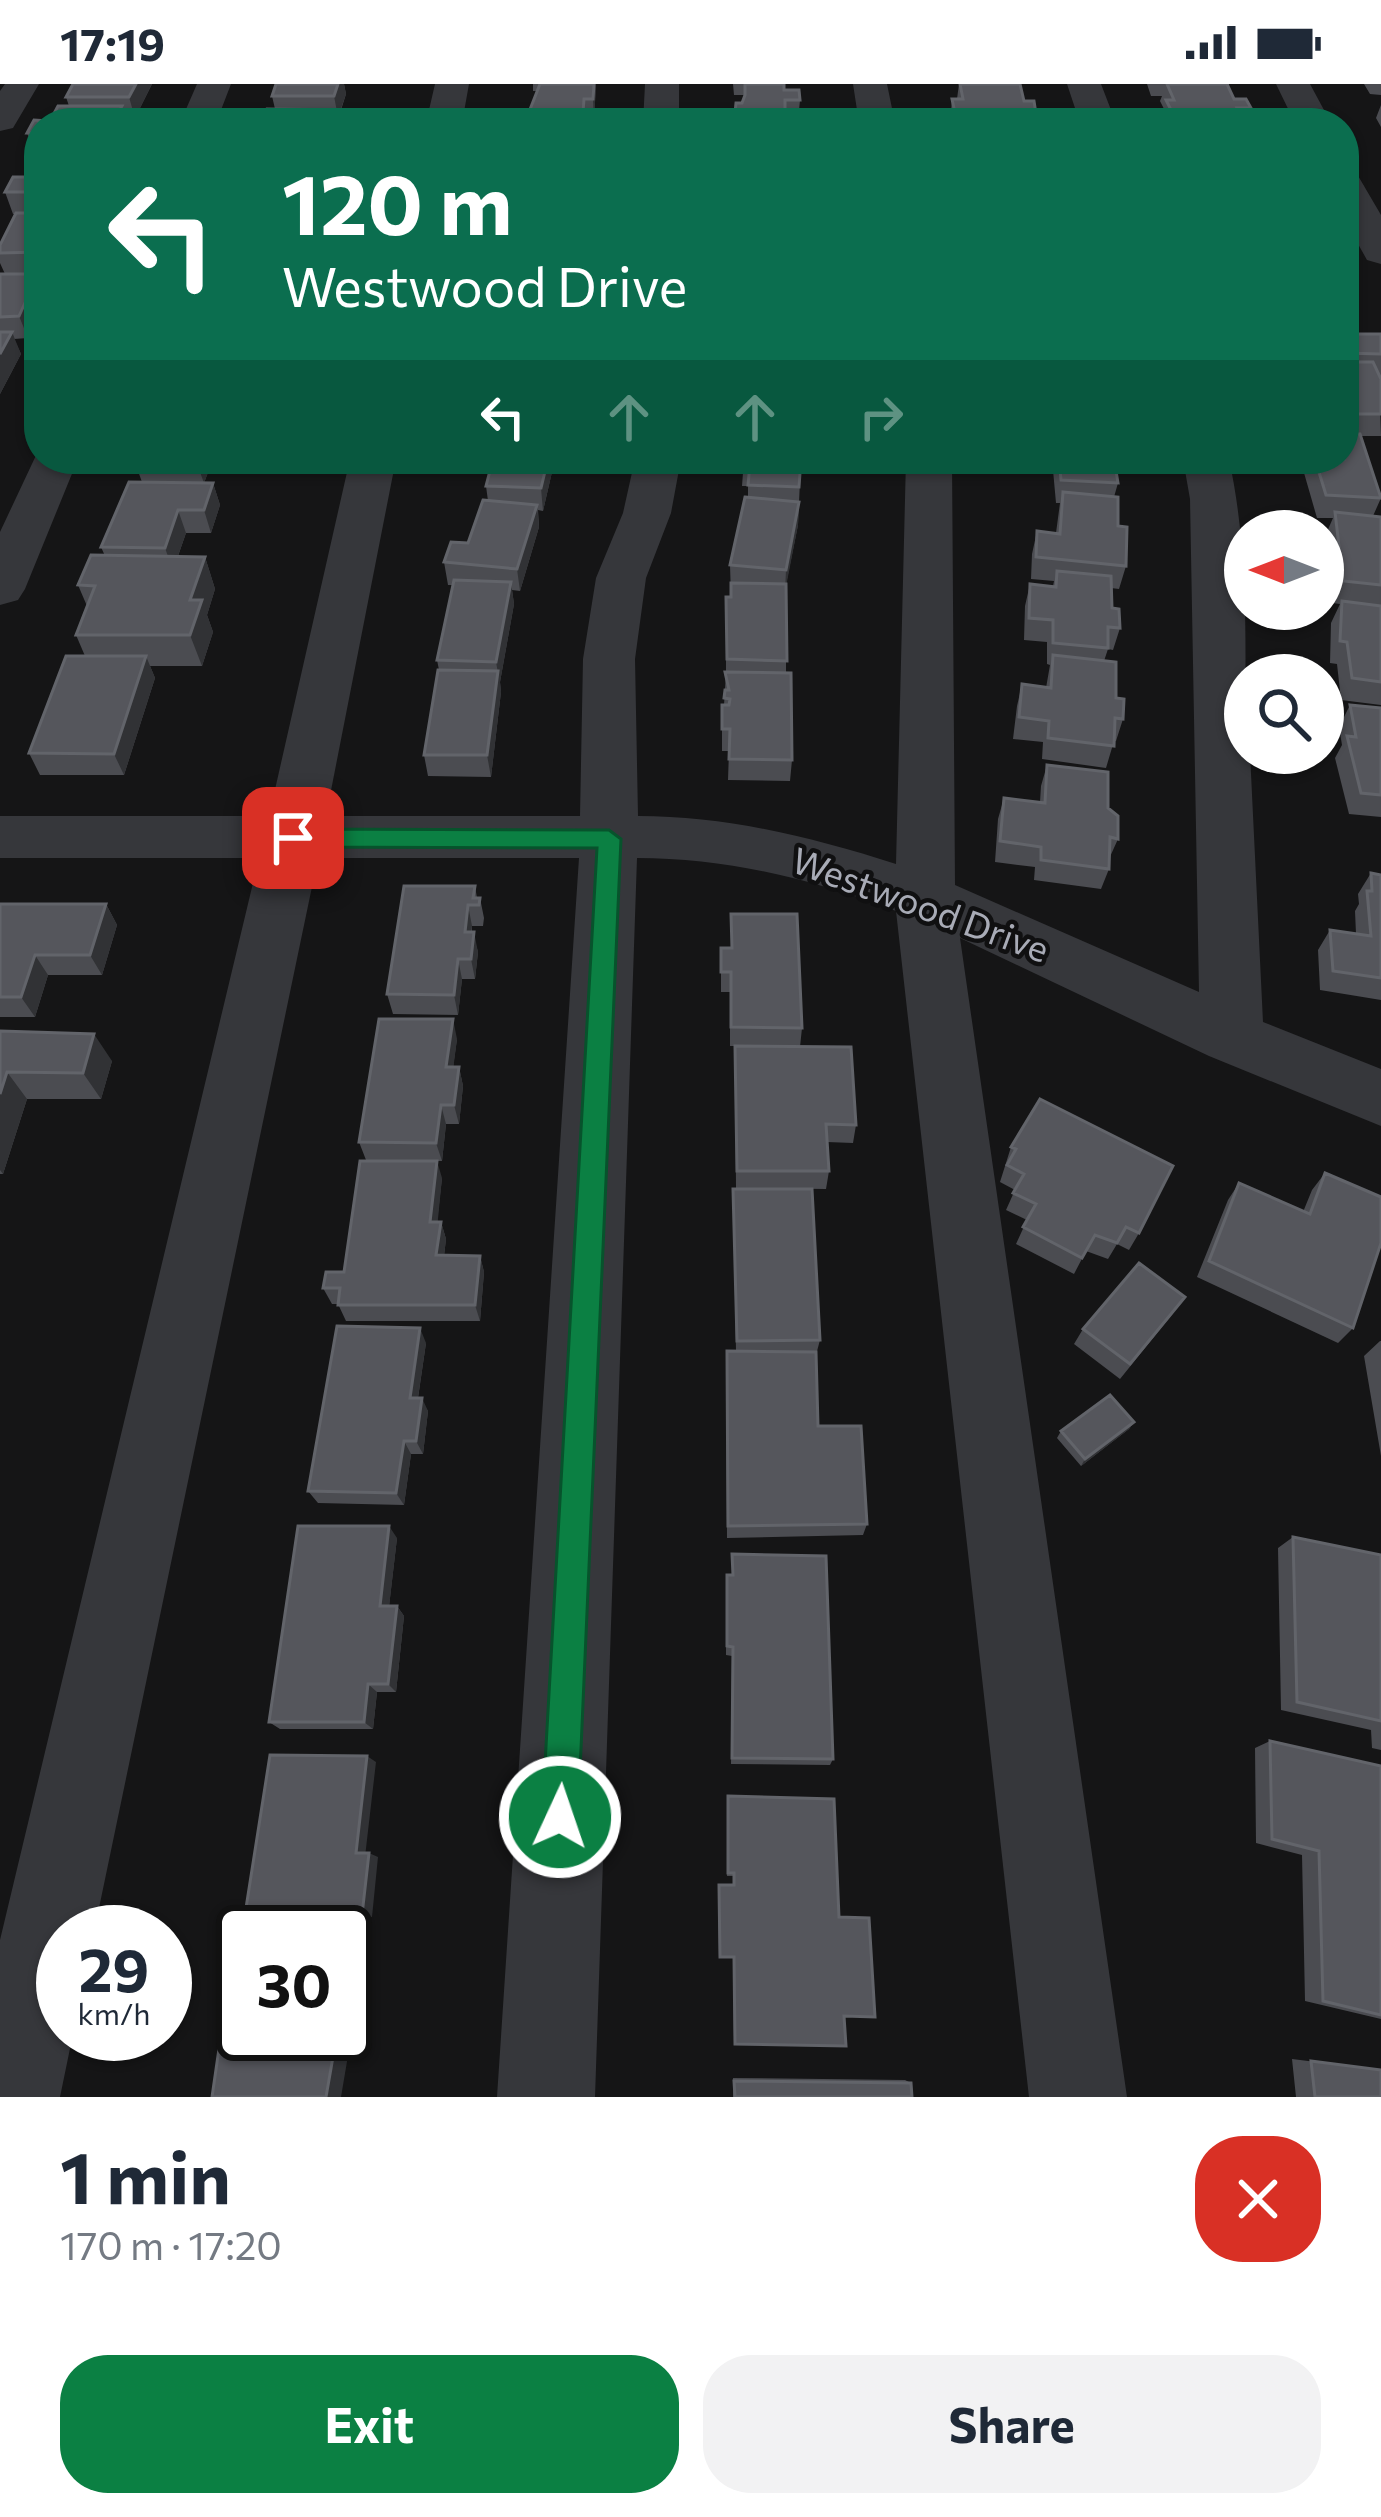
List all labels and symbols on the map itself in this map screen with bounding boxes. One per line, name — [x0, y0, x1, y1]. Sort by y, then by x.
north arrow — [1224, 510, 1344, 630]
pin — [242, 787, 344, 889]
street label: Westwood Drive — [787, 836, 1055, 970]
position arrow — [497, 1754, 623, 1880]
speed limit sign: 30 — [216, 1905, 372, 2061]

